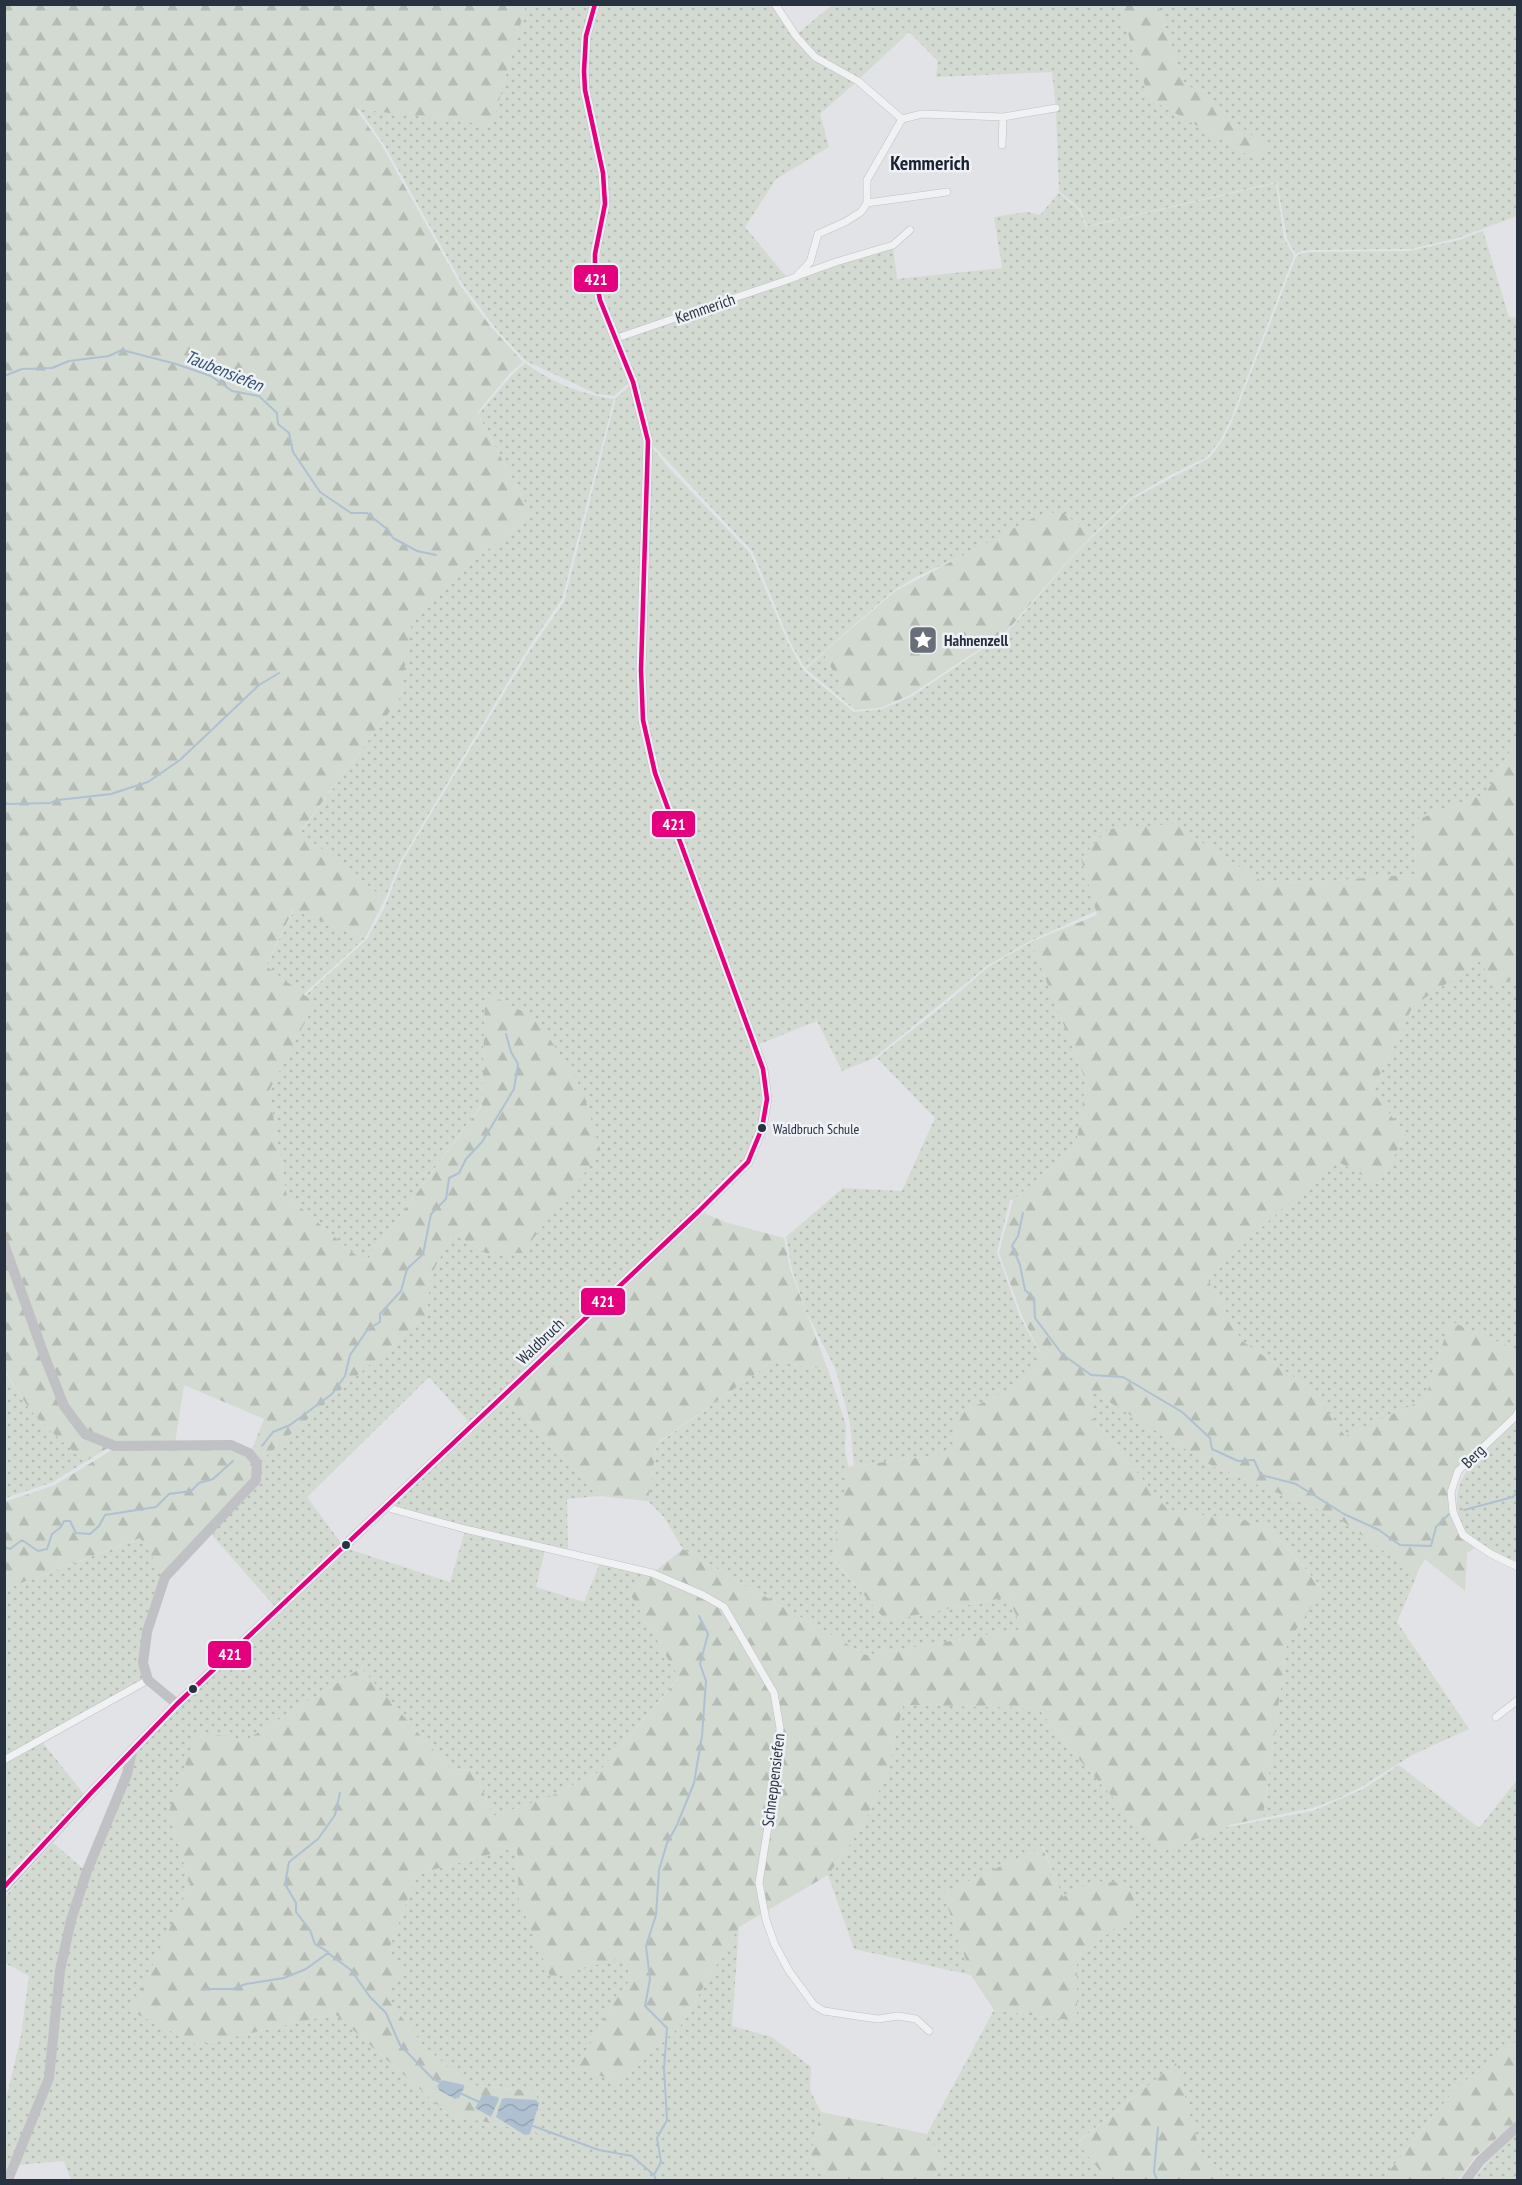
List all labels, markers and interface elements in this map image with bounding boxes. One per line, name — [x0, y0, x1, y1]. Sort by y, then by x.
district label: Kemmerich — [890, 150, 970, 176]
line badge: 421 — [573, 264, 619, 293]
text: 421 — [585, 269, 607, 289]
street label: Kemmerich — [672, 288, 738, 328]
water label: Taubensiefen — [182, 345, 267, 397]
place icon: Hahnenzell — [907, 624, 939, 656]
place label: Hahnenzell — [944, 630, 1008, 650]
line badge: 421 — [651, 810, 696, 838]
text: 421 — [663, 814, 685, 834]
place label: Waldbruch Schule — [773, 1120, 859, 1138]
marker: Waldbruch Schule — [756, 1122, 768, 1134]
line badge: 421 — [580, 1287, 626, 1316]
text: 421 — [592, 1291, 614, 1311]
street label: Waldbruch — [512, 1314, 568, 1368]
street label: Berg — [1457, 1440, 1489, 1472]
unlabelled marker — [340, 1539, 352, 1551]
line badge: 421 — [207, 1640, 252, 1669]
text: 421 — [219, 1644, 241, 1664]
unlabelled marker — [187, 1683, 199, 1695]
street label: Schneppensiefen — [757, 1732, 789, 1828]

